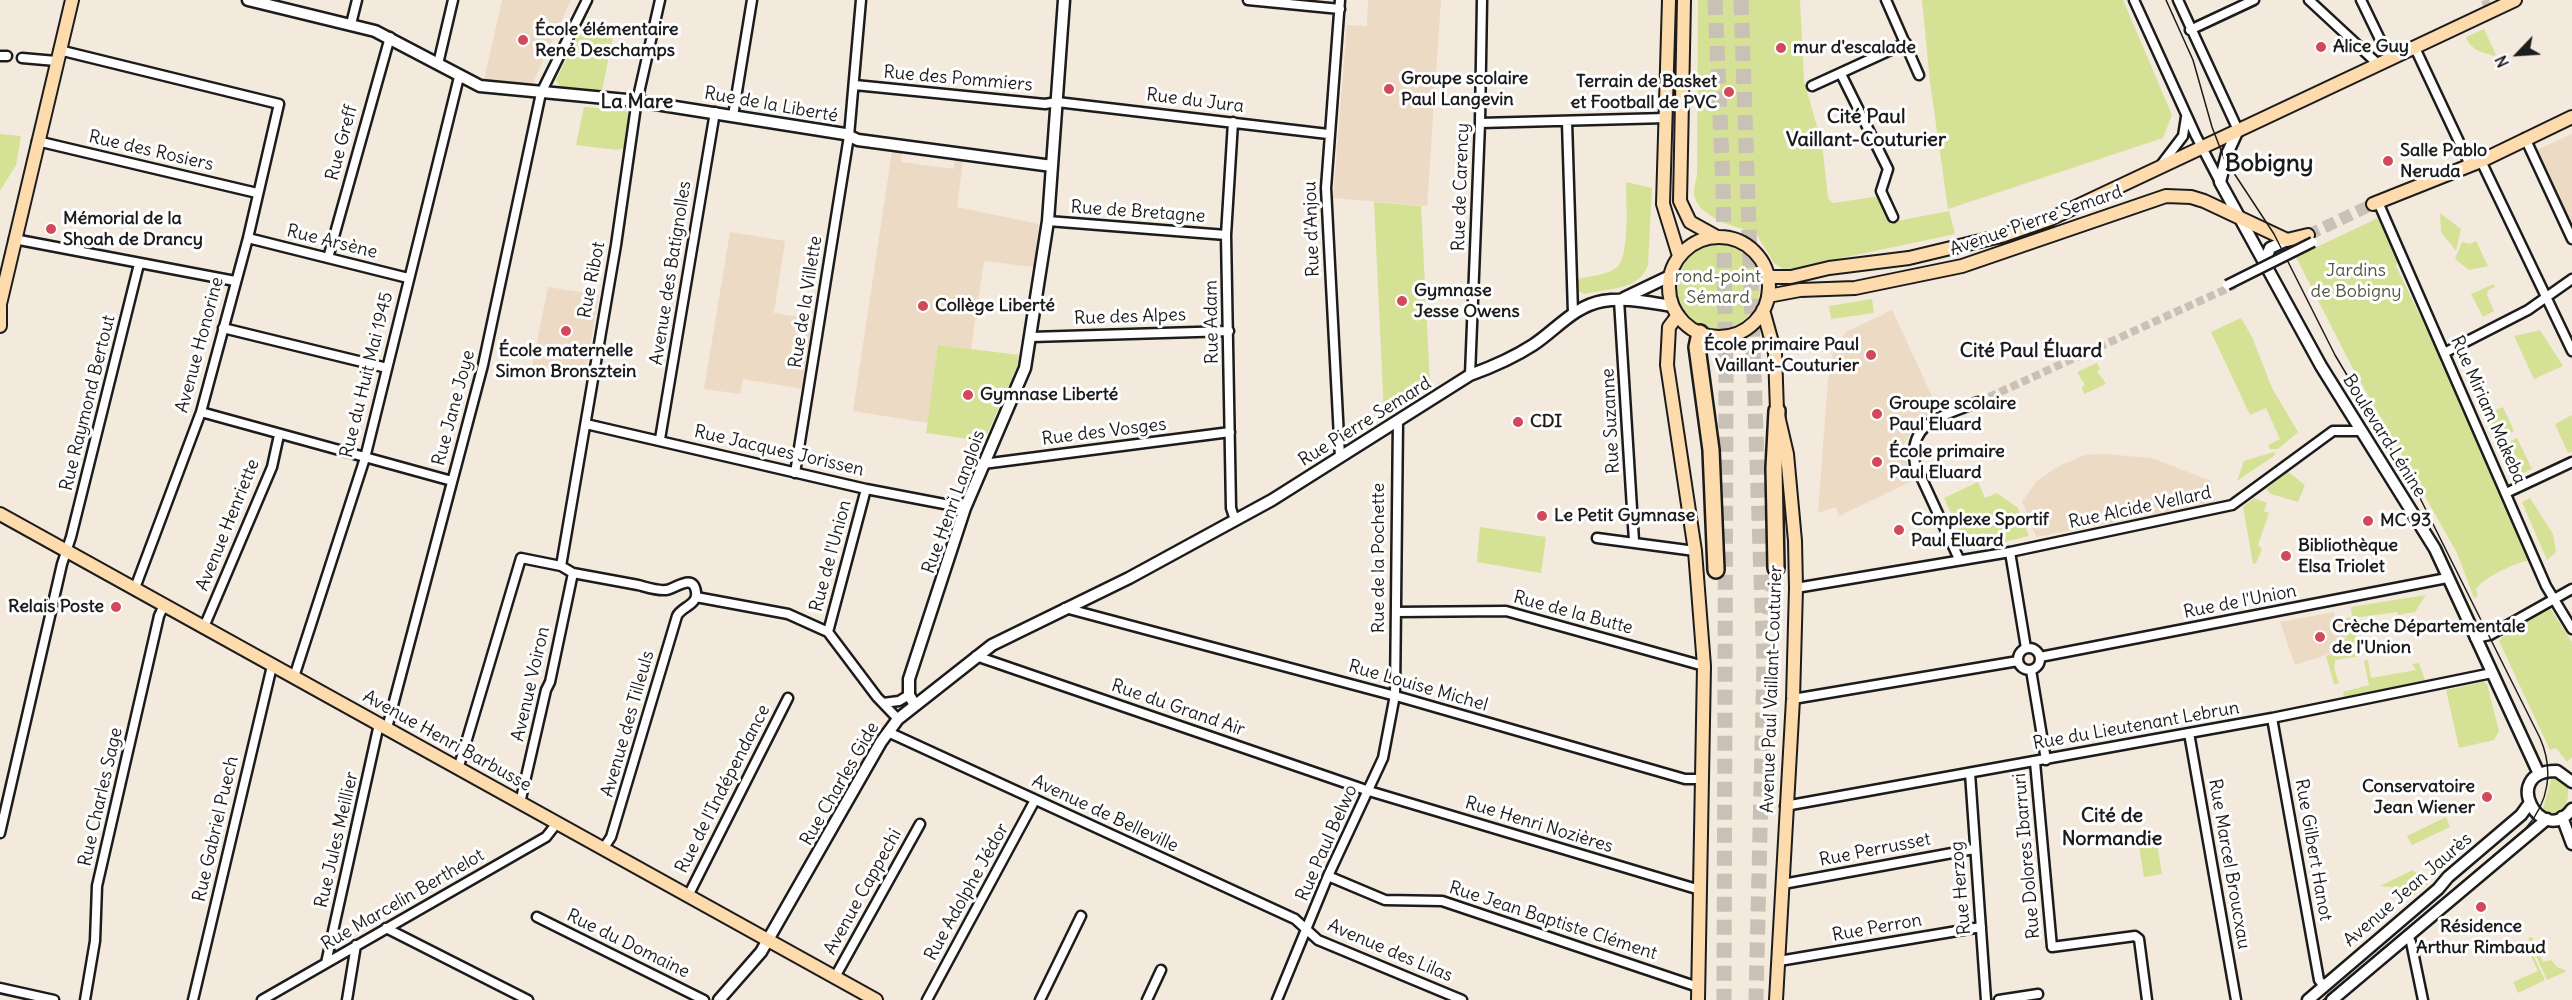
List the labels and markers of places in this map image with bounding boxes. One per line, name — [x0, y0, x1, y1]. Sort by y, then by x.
place label: École élémentaire René Deschamps — [535, 19, 678, 62]
marker: École élémentaire René Deschamps — [516, 33, 530, 47]
place label: Alice Guy — [2333, 36, 2409, 58]
place label: mur d'escalade — [1793, 37, 1916, 59]
marker: Alice Guy — [2314, 40, 2328, 54]
marker: mur d'escalade — [1774, 41, 1788, 55]
place label: Groupe scolaire Paul Langevin — [1401, 68, 1528, 110]
place label: Terrain de Basket et Football de PVC — [1571, 71, 1717, 113]
marker: Groupe scolaire Paul Langevin — [1382, 82, 1396, 96]
marker: Terrain de Basket et Football de PVC — [1722, 85, 1736, 99]
place label: Salle Pablo Neruda — [2400, 140, 2487, 182]
marker: Salle Pablo Neruda — [2381, 154, 2395, 168]
place label: Mémorial de la Shoah de Drancy — [63, 208, 203, 250]
marker: Mémorial de la Shoah de Drancy — [44, 222, 58, 236]
place label: Gymnase Jesse Owens — [1414, 280, 1520, 322]
marker: Gymnase Jesse Owens — [1395, 294, 1409, 308]
place label: Collège Liberté — [935, 295, 1055, 317]
marker: Collège Liberté — [916, 299, 930, 313]
marker: École maternelle Simon Bronsztein — [559, 324, 573, 338]
place label: École primaire Paul Vaillant-Couturier — [1704, 334, 1859, 376]
place label: École maternelle Simon Bronsztein — [496, 340, 636, 382]
marker: École primaire Paul Vaillant-Couturier — [1864, 348, 1878, 362]
place label: Gymnase Liberté — [980, 384, 1118, 406]
marker: Gymnase Liberté — [961, 388, 975, 402]
place label: Groupe scolaire Paul Eluard — [1889, 393, 2016, 436]
marker: Groupe scolaire Paul Eluard — [1870, 407, 1884, 421]
place label: CDI — [1530, 411, 1562, 433]
marker: CDI — [1511, 415, 1525, 429]
place label: École primaire Paul Eluard — [1889, 441, 2005, 484]
marker: École primaire Paul Eluard — [1870, 455, 1884, 469]
place label: Le Petit Gymnase — [1554, 505, 1695, 527]
marker: Le Petit Gymnase — [1535, 509, 1549, 523]
place label: Complexe Sportif Paul Eluard — [1911, 509, 2049, 552]
place label: MC 93 — [2380, 510, 2431, 532]
marker: MC 93 — [2361, 514, 2375, 528]
marker: Complexe Sportif Paul Eluard — [1892, 523, 1906, 537]
place label: Bibliothèque Elsa Triolet — [2298, 535, 2398, 578]
marker: Bibliothèque Elsa Triolet — [2279, 549, 2293, 563]
place label: Relais Poste — [8, 596, 104, 618]
marker: Relais Poste — [109, 600, 123, 614]
place label: Crèche Départementale de l'Union — [2332, 616, 2526, 658]
marker: Crèche Départementale de l'Union — [2313, 630, 2327, 644]
place label: Conservatoire Jean Wiener — [2362, 776, 2475, 818]
marker: Conservatoire Jean Wiener — [2480, 790, 2494, 804]
marker: Résidence Arthur Rimbaud — [2474, 900, 2488, 914]
place label: Résidence Arthur Rimbaud — [2416, 916, 2546, 958]

